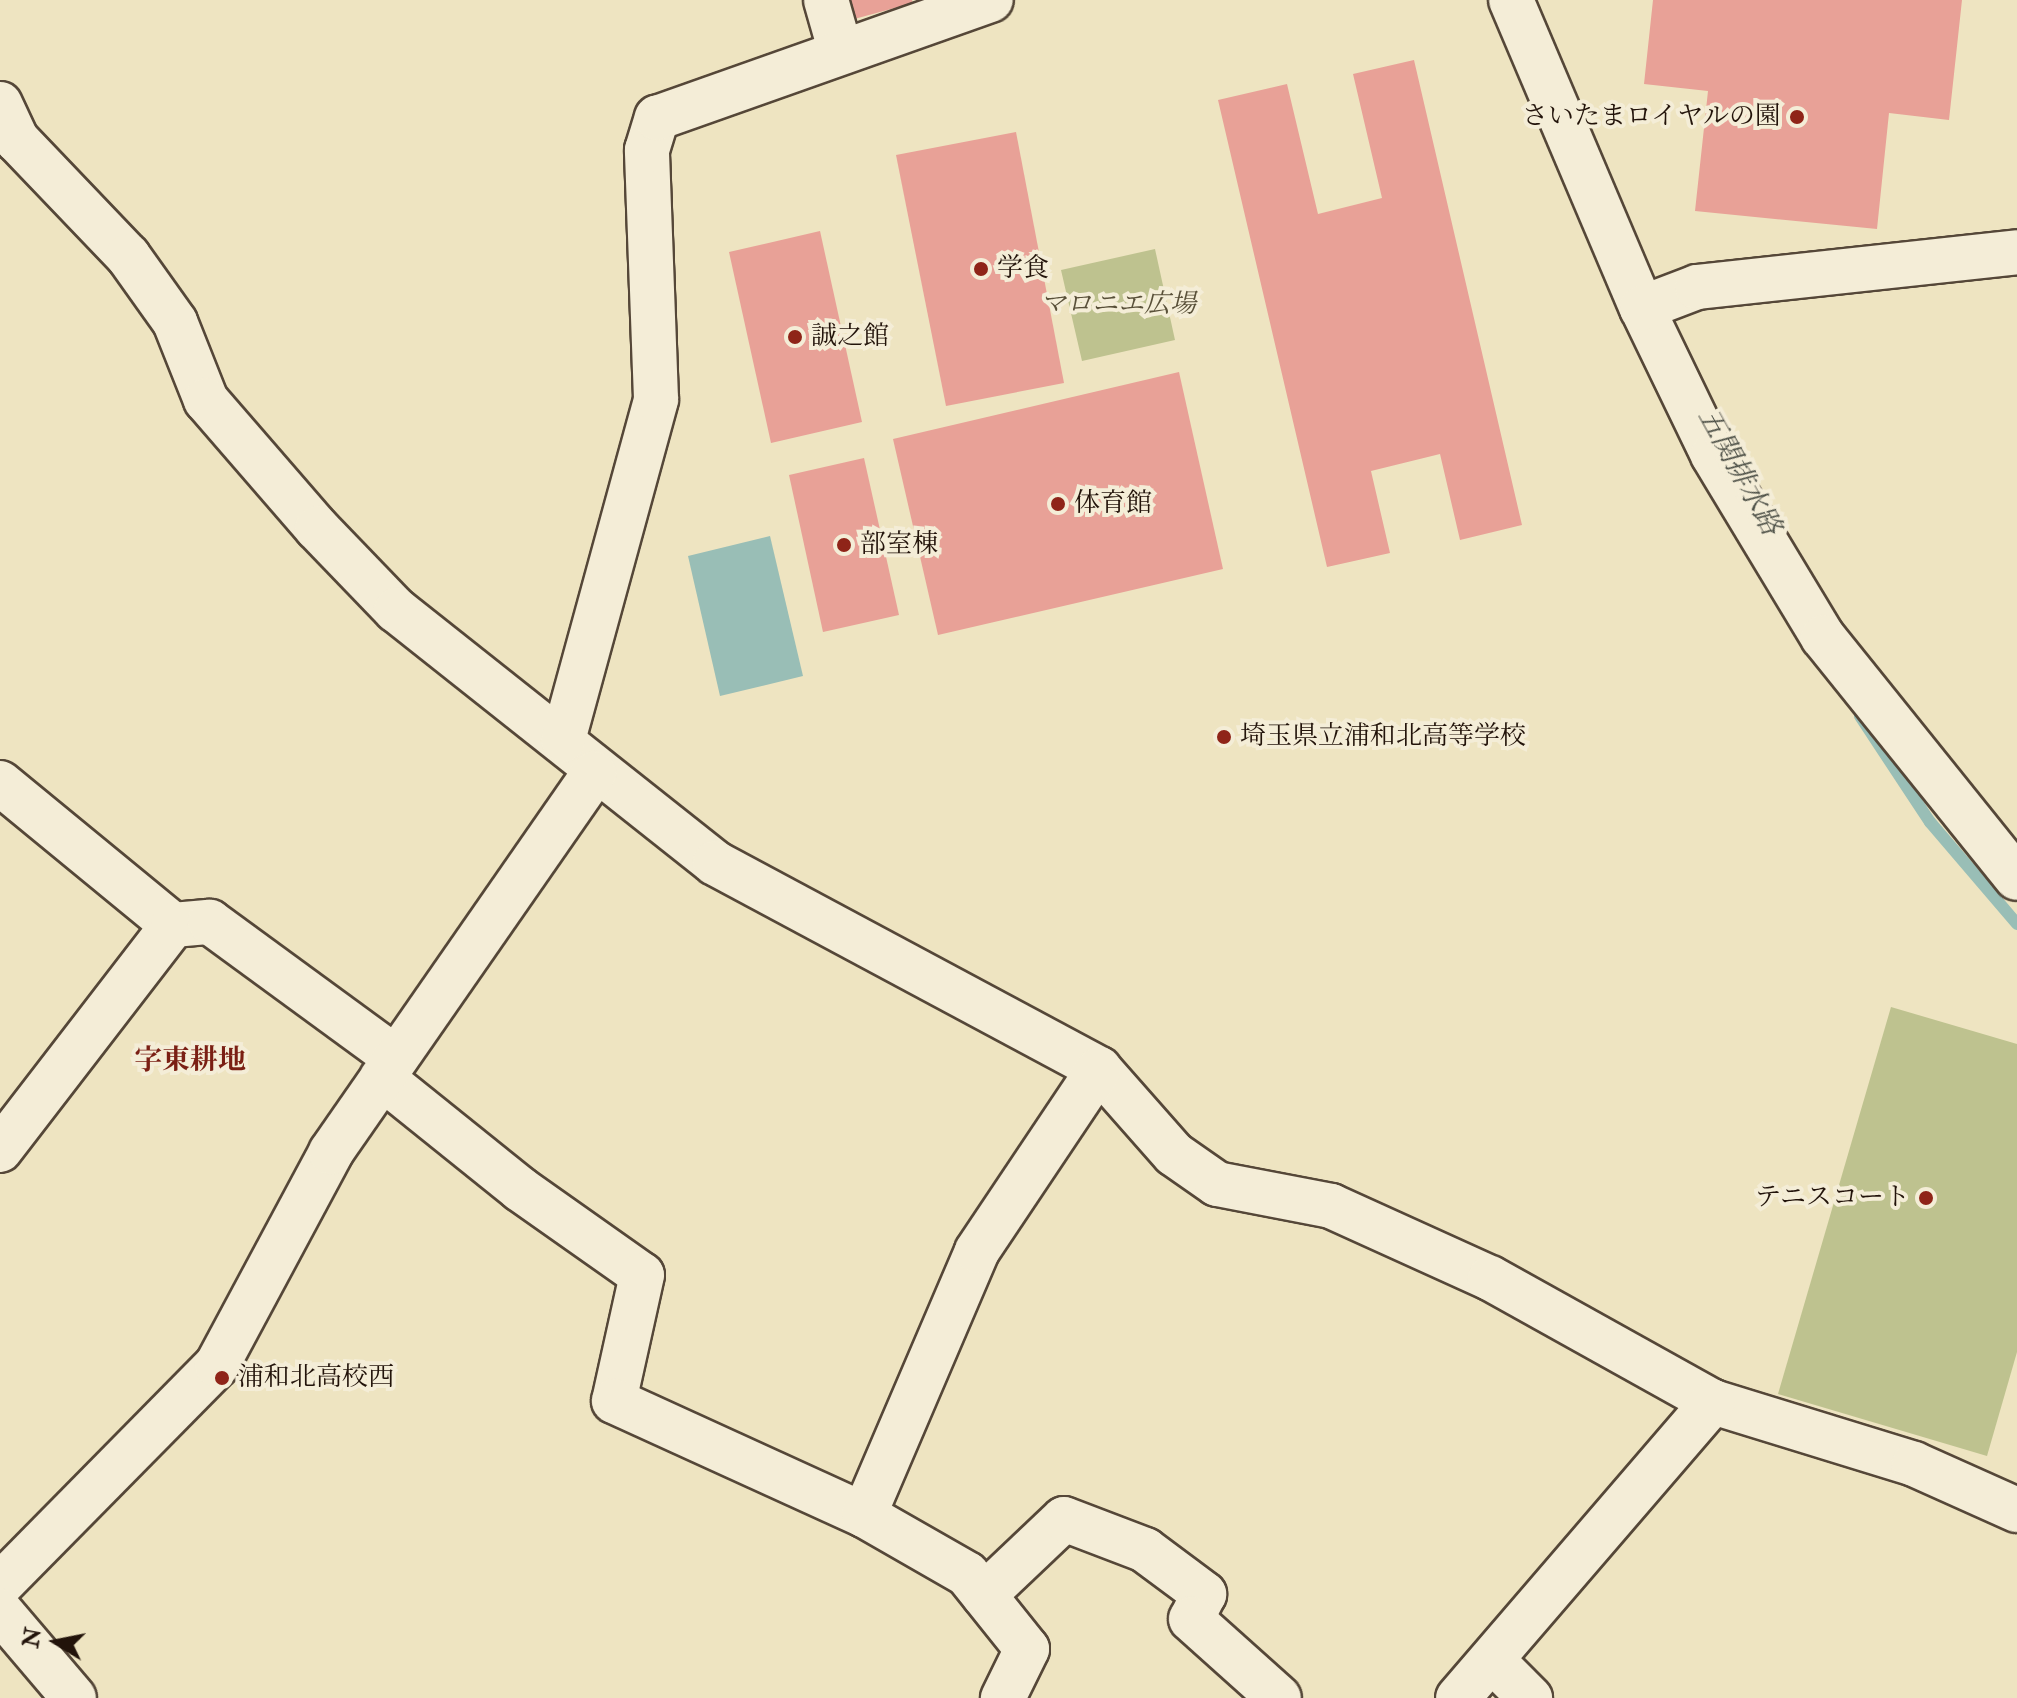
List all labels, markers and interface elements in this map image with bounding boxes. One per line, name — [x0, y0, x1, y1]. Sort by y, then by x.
place label: さいたまロイヤルの園 — [1521, 101, 1781, 133]
marker: さいたまロイヤルの園 — [1788, 108, 1806, 126]
place label: 学食 — [997, 253, 1049, 285]
marker: 学食 — [972, 260, 990, 278]
park label: マロニエ広場 — [1040, 289, 1196, 321]
place label: 誠之館 — [811, 321, 889, 353]
marker: 誠之館 — [786, 328, 804, 346]
water label: 五関排水路 — [1690, 403, 1788, 541]
place label: 体育館 — [1074, 488, 1152, 520]
marker: 体育館 — [1049, 495, 1067, 513]
place label: 部室棟 — [860, 529, 938, 561]
marker: 部室棟 — [835, 536, 853, 554]
place label: 埼玉県立浦和北高等学校 — [1240, 721, 1526, 753]
marker: 埼玉県立浦和北高等学校 — [1215, 728, 1233, 746]
district label: 字東耕地 — [134, 1044, 246, 1078]
place label: テニスコート — [1754, 1182, 1910, 1214]
marker: テニスコート — [1917, 1189, 1935, 1207]
place label: 浦和北高校西 — [238, 1362, 394, 1394]
marker: 浦和北高校西 — [213, 1369, 231, 1387]
north arrow — [16, 1602, 96, 1682]
text: N — [17, 1626, 48, 1650]

